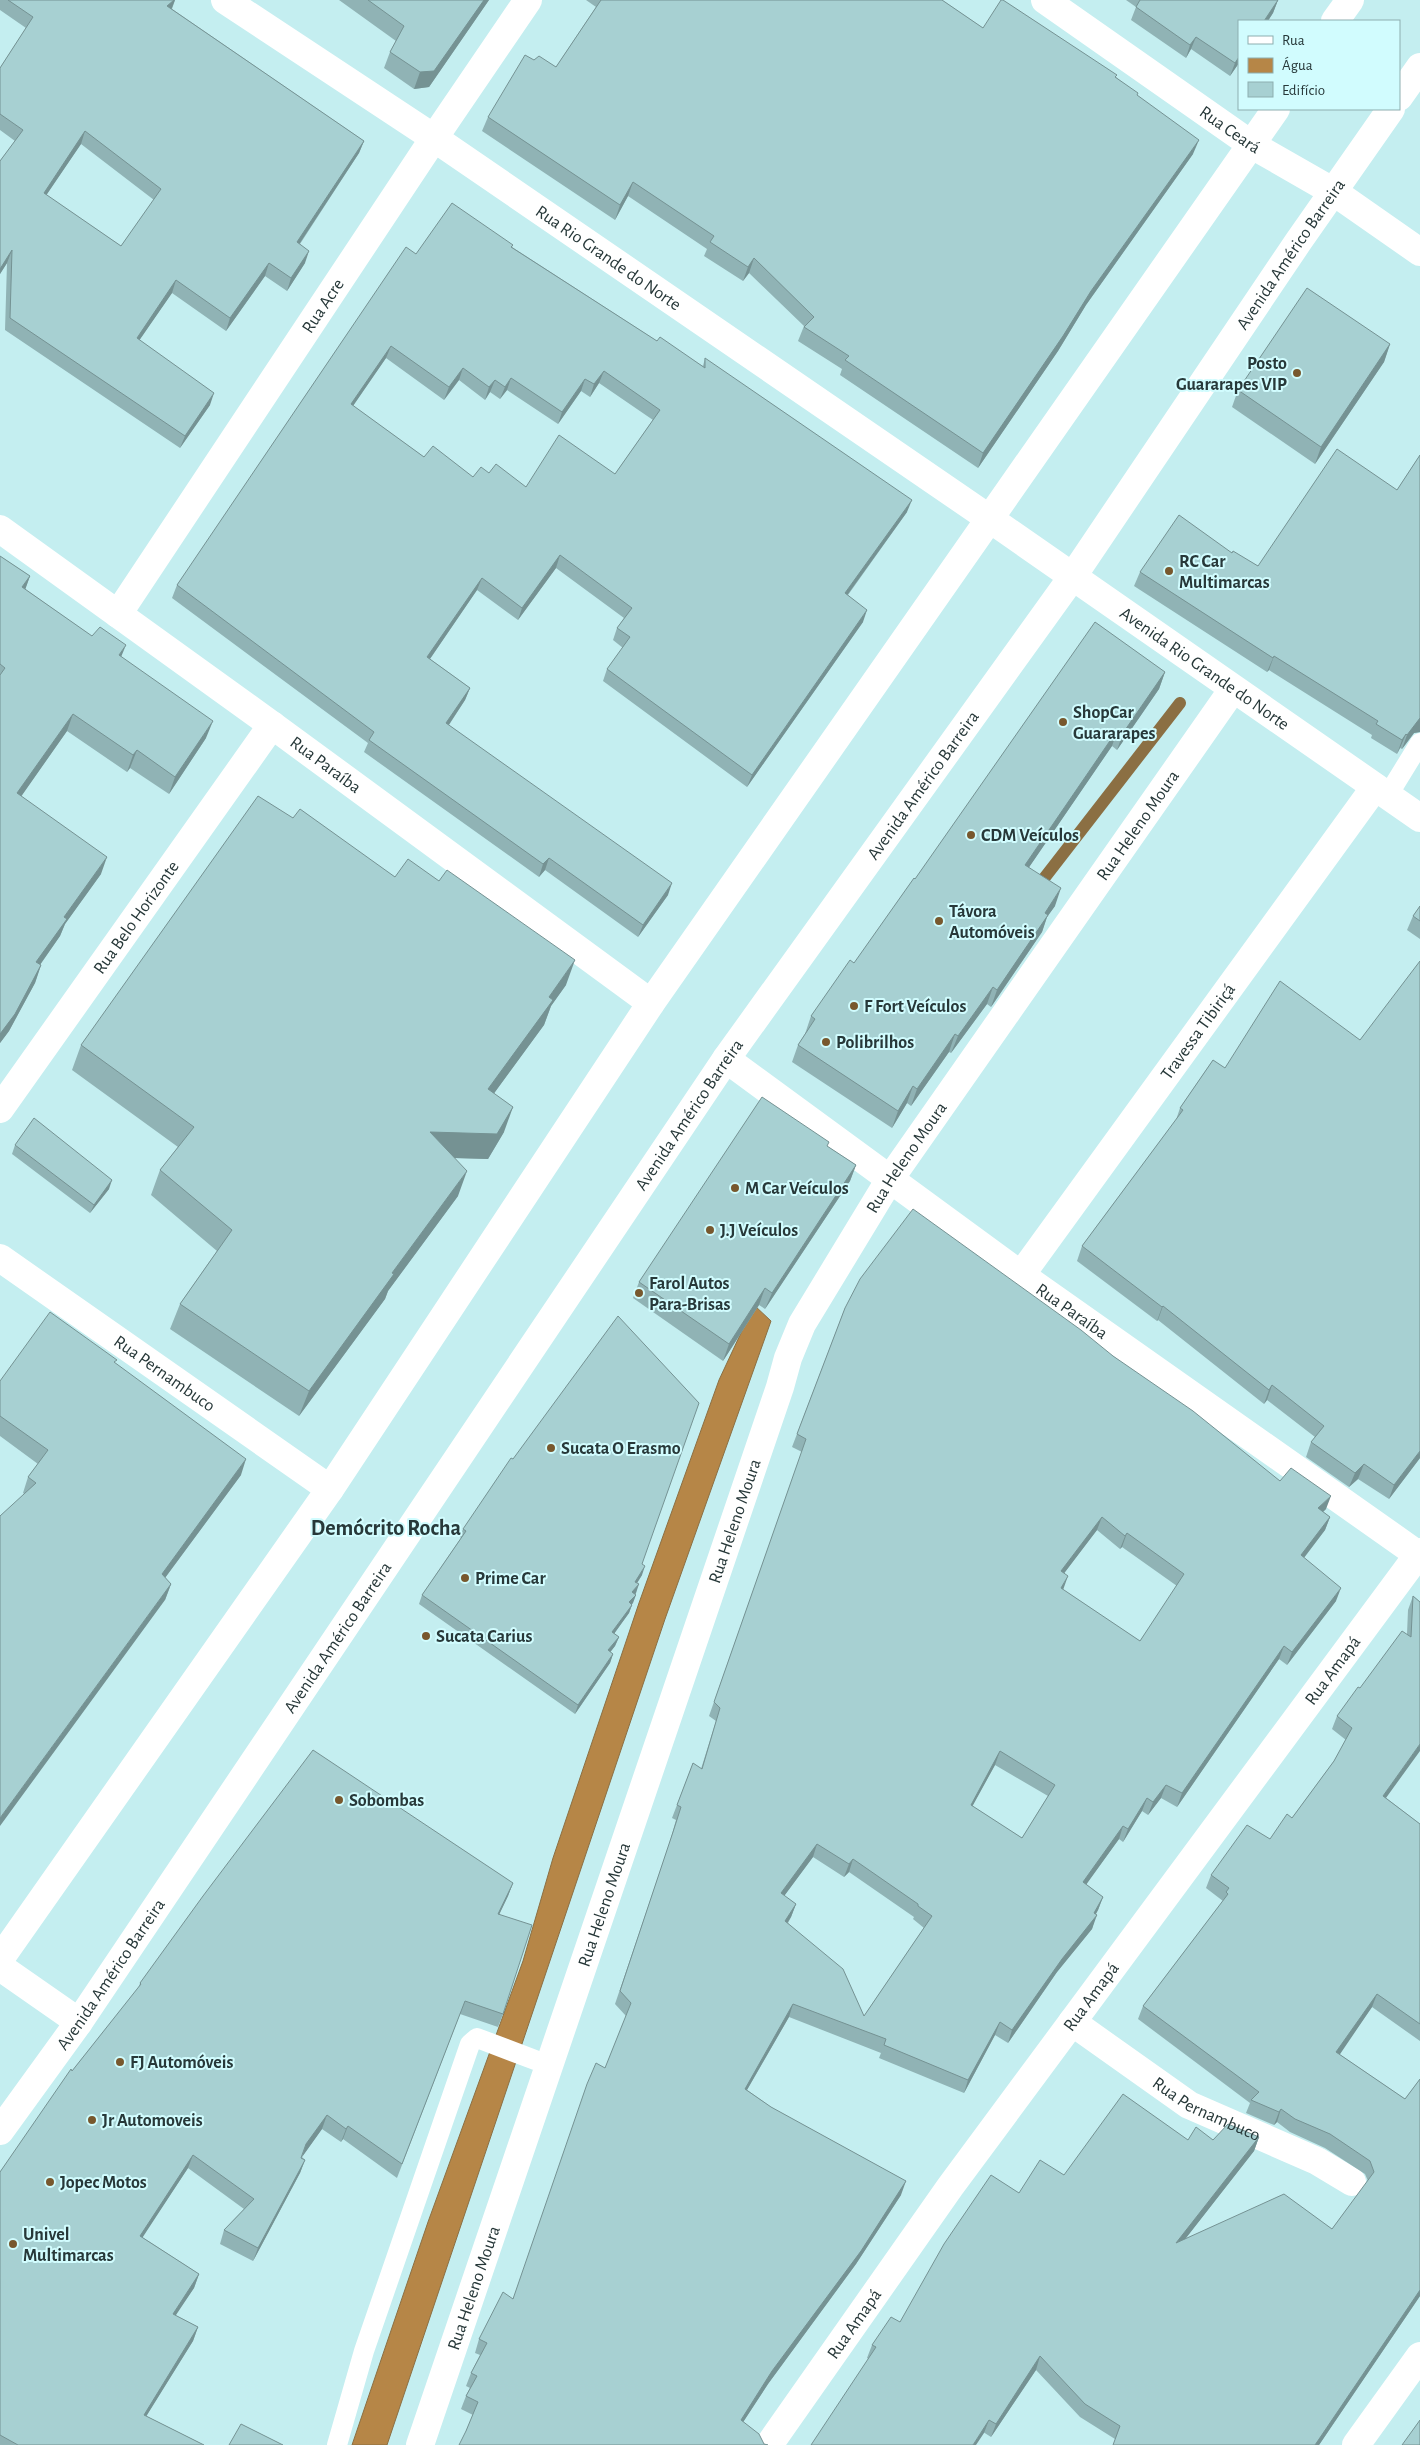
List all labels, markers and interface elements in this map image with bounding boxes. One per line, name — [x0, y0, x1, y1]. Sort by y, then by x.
legend — [1238, 20, 1400, 110]
text: Rua — [1282, 33, 1305, 48]
text: Água — [1282, 56, 1313, 73]
text: Edifício — [1282, 83, 1325, 98]
street label: Rua Ceará — [1196, 103, 1263, 158]
street label: Avenida Américo Barreira — [1234, 176, 1349, 333]
street label: Rua Rio Grande do Norte — [532, 202, 684, 314]
street label: Rua Acre — [299, 276, 348, 337]
place label: Posto Guararapes VIP — [1176, 355, 1287, 394]
marker: Posto Guararapes VIP — [1291, 367, 1303, 379]
place label: RC Car Multimarcas — [1179, 553, 1270, 592]
marker: RC Car Multimarcas — [1163, 565, 1175, 577]
street label: Avenida Rio Grande do Norte — [1116, 604, 1292, 734]
place label: ShopCar Guararapes — [1073, 704, 1156, 743]
street label: Avenida Américo Barreira — [864, 708, 983, 863]
marker: ShopCar Guararapes — [1057, 716, 1069, 728]
street label: Rua Paraíba — [286, 733, 364, 797]
street label: Rua Heleno Moura — [1094, 767, 1183, 884]
place label: CDM Veículos — [981, 827, 1079, 845]
marker: CDM Veículos — [965, 829, 977, 841]
street label: Rua Belo Horizonte — [91, 858, 183, 978]
place label: Távora Automóveis — [949, 903, 1035, 942]
marker: Távora Automóveis — [933, 915, 945, 927]
street label: Travessa Tibiriçá — [1158, 981, 1239, 1083]
place label: F Fort Veículos — [864, 998, 966, 1016]
marker: F Fort Veículos — [848, 1000, 860, 1012]
place label: Polibrilhos — [836, 1034, 914, 1052]
street label: Avenida Américo Barreira — [632, 1036, 747, 1194]
marker: Polibrilhos — [820, 1036, 832, 1048]
street label: Rua Heleno Moura — [863, 1099, 951, 1217]
place label: M Car Veículos — [745, 1180, 849, 1198]
marker: M Car Veículos — [729, 1182, 741, 1194]
place label: J.J Veículos — [720, 1222, 798, 1240]
marker: J.J Veículos — [704, 1224, 716, 1236]
place label: Farol Autos Para-Brisas — [649, 1275, 731, 1314]
street label: Rua Paraíba — [1032, 1280, 1111, 1343]
marker: Farol Autos Para-Brisas — [633, 1287, 645, 1299]
street label: Rua Pernambuco — [110, 1333, 218, 1416]
place label: Sucata O Erasmo — [561, 1440, 681, 1458]
marker: Sucata O Erasmo — [545, 1442, 557, 1454]
street label: Rua Heleno Moura — [706, 1457, 765, 1586]
district label: Demócrito Rocha — [311, 1517, 462, 1539]
street label: Avenida Américo Barreira — [281, 1559, 395, 1717]
place label: Prime Car — [475, 1570, 546, 1588]
marker: Prime Car — [459, 1572, 471, 1584]
place label: Sucata Carius — [436, 1628, 532, 1646]
marker: Sucata Carius — [420, 1630, 432, 1642]
street label: Rua Amapá — [1302, 1633, 1364, 1709]
place label: Sobombas — [349, 1792, 424, 1810]
marker: Sobombas — [333, 1794, 345, 1806]
street label: Rua Heleno Moura — [575, 1840, 634, 1969]
street label: Avenida Américo Barreira — [54, 1896, 169, 2053]
street label: Rua Amapá — [1060, 1959, 1123, 2035]
place label: FJ Automóveis — [130, 2054, 233, 2072]
marker: FJ Automóveis — [114, 2056, 126, 2068]
street label: Rua Pernambuco — [1149, 2074, 1263, 2145]
place label: Jr Automoveis — [102, 2112, 203, 2130]
marker: Jr Automoveis — [86, 2114, 98, 2126]
place label: Jopec Motos — [60, 2174, 147, 2192]
marker: Jopec Motos — [44, 2176, 56, 2188]
street label: Rua Heleno Moura — [445, 2224, 504, 2353]
place label: Univel Multimarcas — [23, 2226, 114, 2265]
marker: Univel Multimarcas — [7, 2238, 19, 2250]
street label: Rua Amapá — [824, 2286, 885, 2363]

